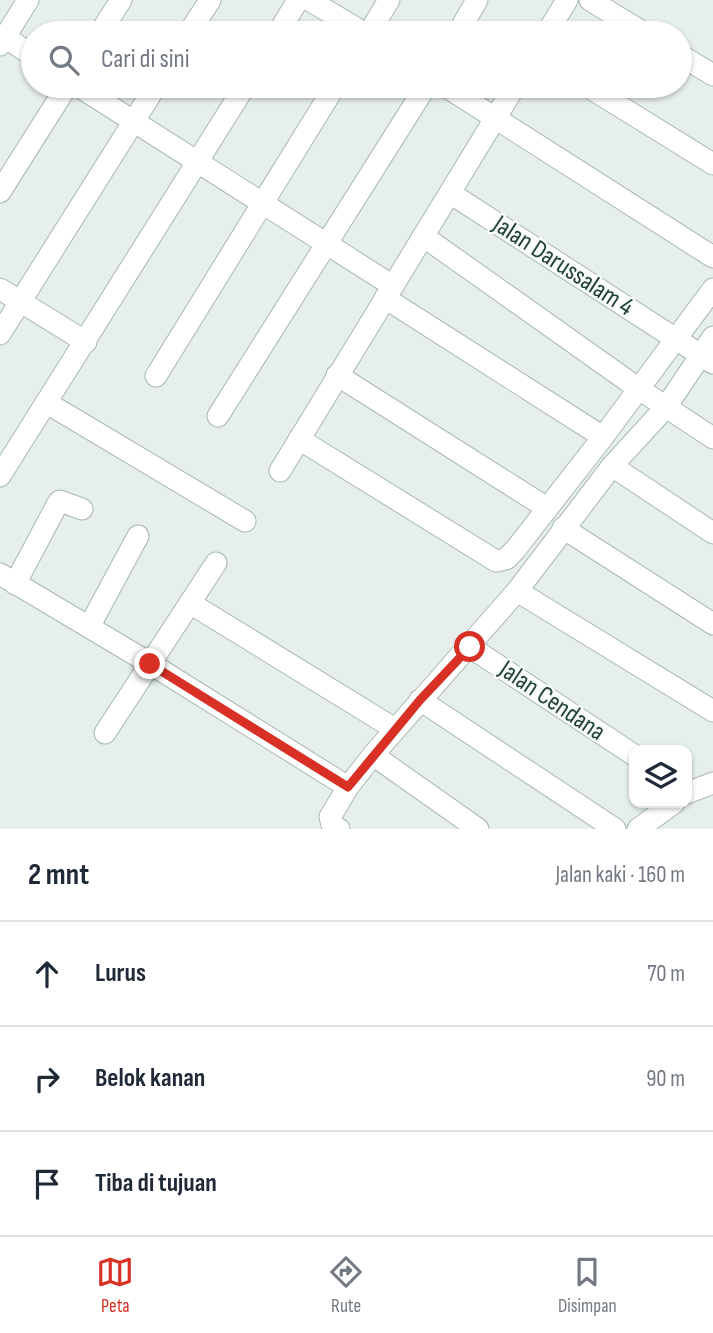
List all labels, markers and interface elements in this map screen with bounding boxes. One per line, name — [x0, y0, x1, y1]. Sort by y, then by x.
search box — [21, 21, 692, 98]
icon: search — [45, 41, 83, 79]
text: Cari di sini — [101, 44, 190, 75]
street label: Jalan Darussalam 4 — [486, 209, 639, 323]
route start — [454, 631, 485, 662]
route end — [134, 648, 165, 679]
street label: Jalan Cendana — [492, 654, 611, 748]
map controls — [629, 745, 692, 808]
button: layers — [629, 745, 692, 808]
text: 2 mnt — [28, 857, 89, 893]
text: Jalan kaki · 160 m — [555, 861, 685, 889]
icon: ahead — [28, 955, 66, 993]
text: Lurus — [95, 958, 146, 989]
text: 70 m — [647, 960, 685, 988]
icon: right — [28, 1060, 66, 1098]
text: Belok kanan — [95, 1063, 205, 1094]
text: 90 m — [646, 1065, 685, 1093]
icon: arrive — [28, 1165, 66, 1203]
text: Tiba di tujuan — [95, 1168, 217, 1199]
tab: Peta — [96, 1253, 134, 1318]
tab: Rute — [327, 1253, 365, 1318]
tab: Disimpan — [558, 1253, 617, 1318]

